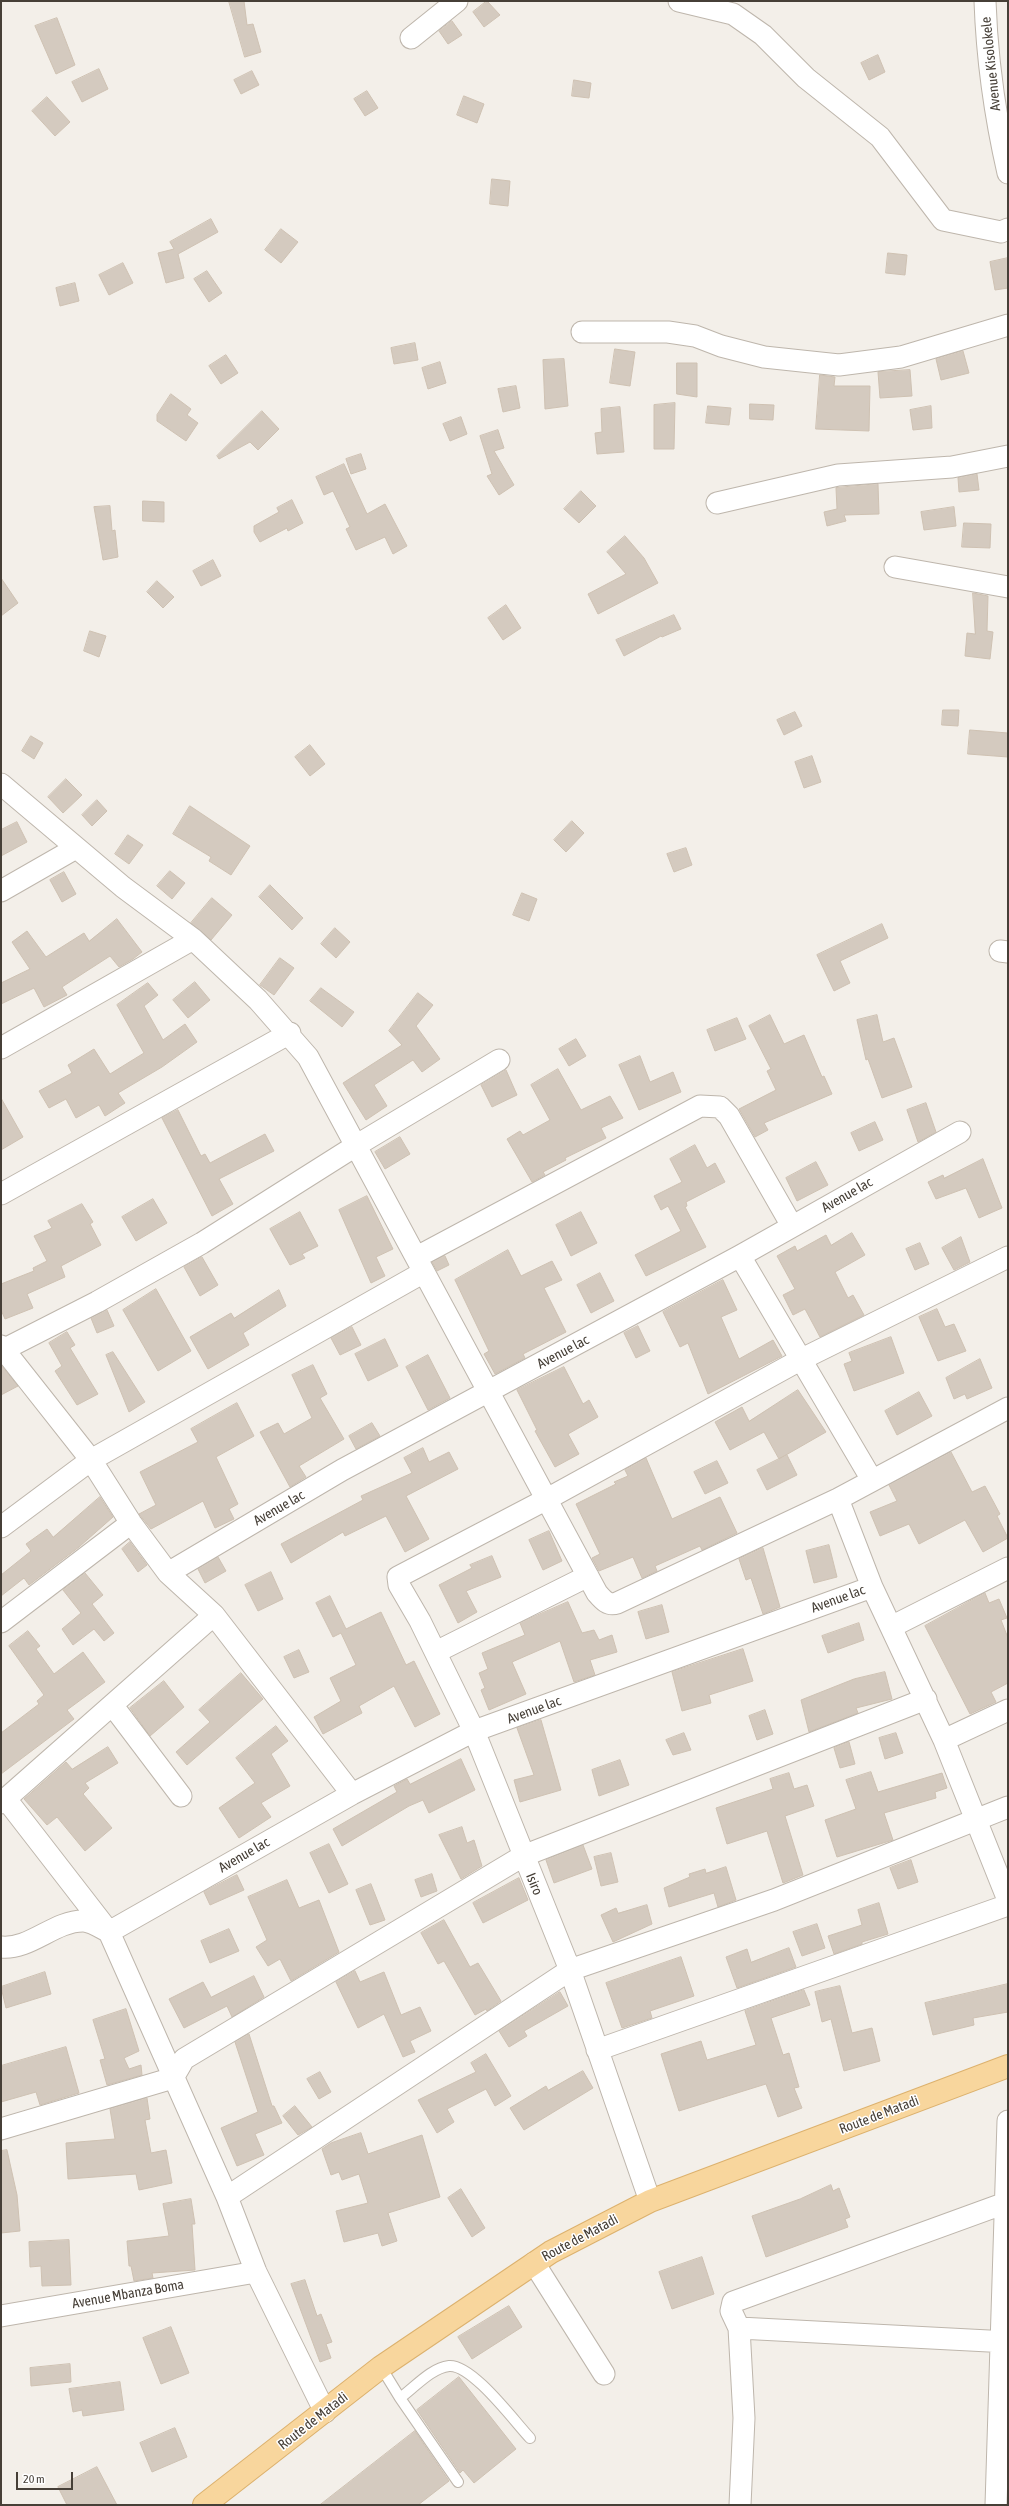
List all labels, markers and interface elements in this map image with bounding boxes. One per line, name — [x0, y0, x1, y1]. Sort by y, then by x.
street label: Avenue Kisolokele — [978, 16, 1004, 112]
street label: Avenue lac — [819, 1174, 875, 1216]
street label: Avenue lac — [534, 1331, 592, 1373]
street label: Avenue lac — [251, 1487, 307, 1529]
street label: Avenue lac — [809, 1582, 867, 1616]
street label: Avenue lac — [505, 1693, 563, 1727]
street label: Avenue lac — [216, 1834, 272, 1876]
street label: Isiro — [522, 1870, 546, 1898]
street label: Route de Matadi — [837, 2092, 921, 2138]
street label: Route de Matadi — [539, 2211, 621, 2265]
street label: Avenue Mbanza Boma — [71, 2276, 185, 2312]
street label: Route de Matadi — [275, 2389, 351, 2453]
scale bar — [18, 2464, 75, 2490]
text: 20 m — [23, 2472, 45, 2486]

